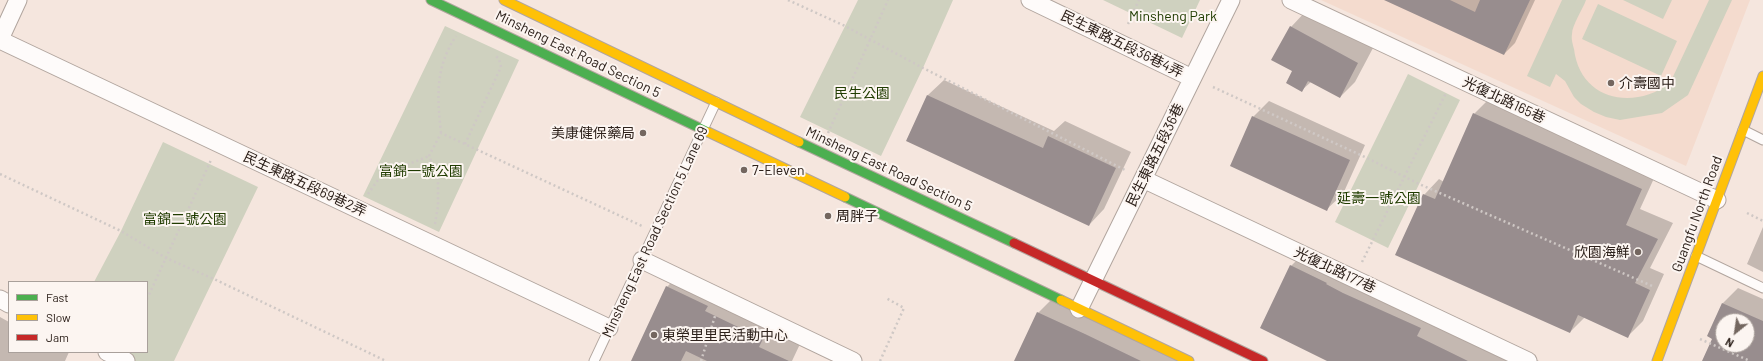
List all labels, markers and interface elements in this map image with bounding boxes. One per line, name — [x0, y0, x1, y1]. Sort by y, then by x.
street label: Minsheng East Road Section 5 — [493, 7, 663, 101]
street label: 民生東路五段36巷4弄 — [1058, 7, 1186, 81]
park label: Minsheng Park — [1129, 8, 1217, 24]
street label: 光復北路165巷 — [1460, 74, 1548, 126]
place label: 介壽國中 — [1619, 75, 1675, 91]
marker: 介壽國中 — [1606, 78, 1616, 88]
park label: 民生公園 — [834, 85, 890, 101]
street label: 民生東路五段36巷 — [1123, 101, 1187, 209]
street label: Minsheng East Road Section 5 — [803, 123, 975, 215]
street label: Minsheng East Road Section 5 Lane 69 — [598, 124, 712, 340]
place label: 美康健保藥局 — [551, 125, 635, 141]
marker: 美康健保藥局 — [638, 128, 648, 138]
street label: 民生東路五段69巷2弄 — [241, 148, 369, 220]
street label: Guangfu North Road — [1668, 154, 1726, 274]
place label: 7-Eleven — [752, 162, 805, 178]
park label: 富錦一號公園 — [379, 163, 463, 179]
marker: 7-Eleven — [739, 165, 749, 175]
park label: 延壽一號公園 — [1337, 190, 1421, 206]
place label: 周胖子 — [836, 208, 878, 224]
park label: 富錦二號公園 — [143, 211, 227, 227]
marker: 周胖子 — [823, 211, 833, 221]
street label: 光復北路177巷 — [1292, 244, 1378, 296]
place label: 欣園海鮮 — [1574, 244, 1630, 260]
marker: 欣園海鮮 — [1633, 247, 1643, 257]
legend — [8, 281, 148, 353]
text: Fast — [46, 290, 69, 304]
text: Slow — [46, 310, 71, 324]
north arrow — [1715, 313, 1755, 353]
place label: 東榮里里民活動中心 — [662, 327, 788, 343]
text: Jam — [46, 330, 69, 344]
marker: 東榮里里民活動中心 — [649, 330, 659, 340]
text: N — [1723, 336, 1736, 350]

